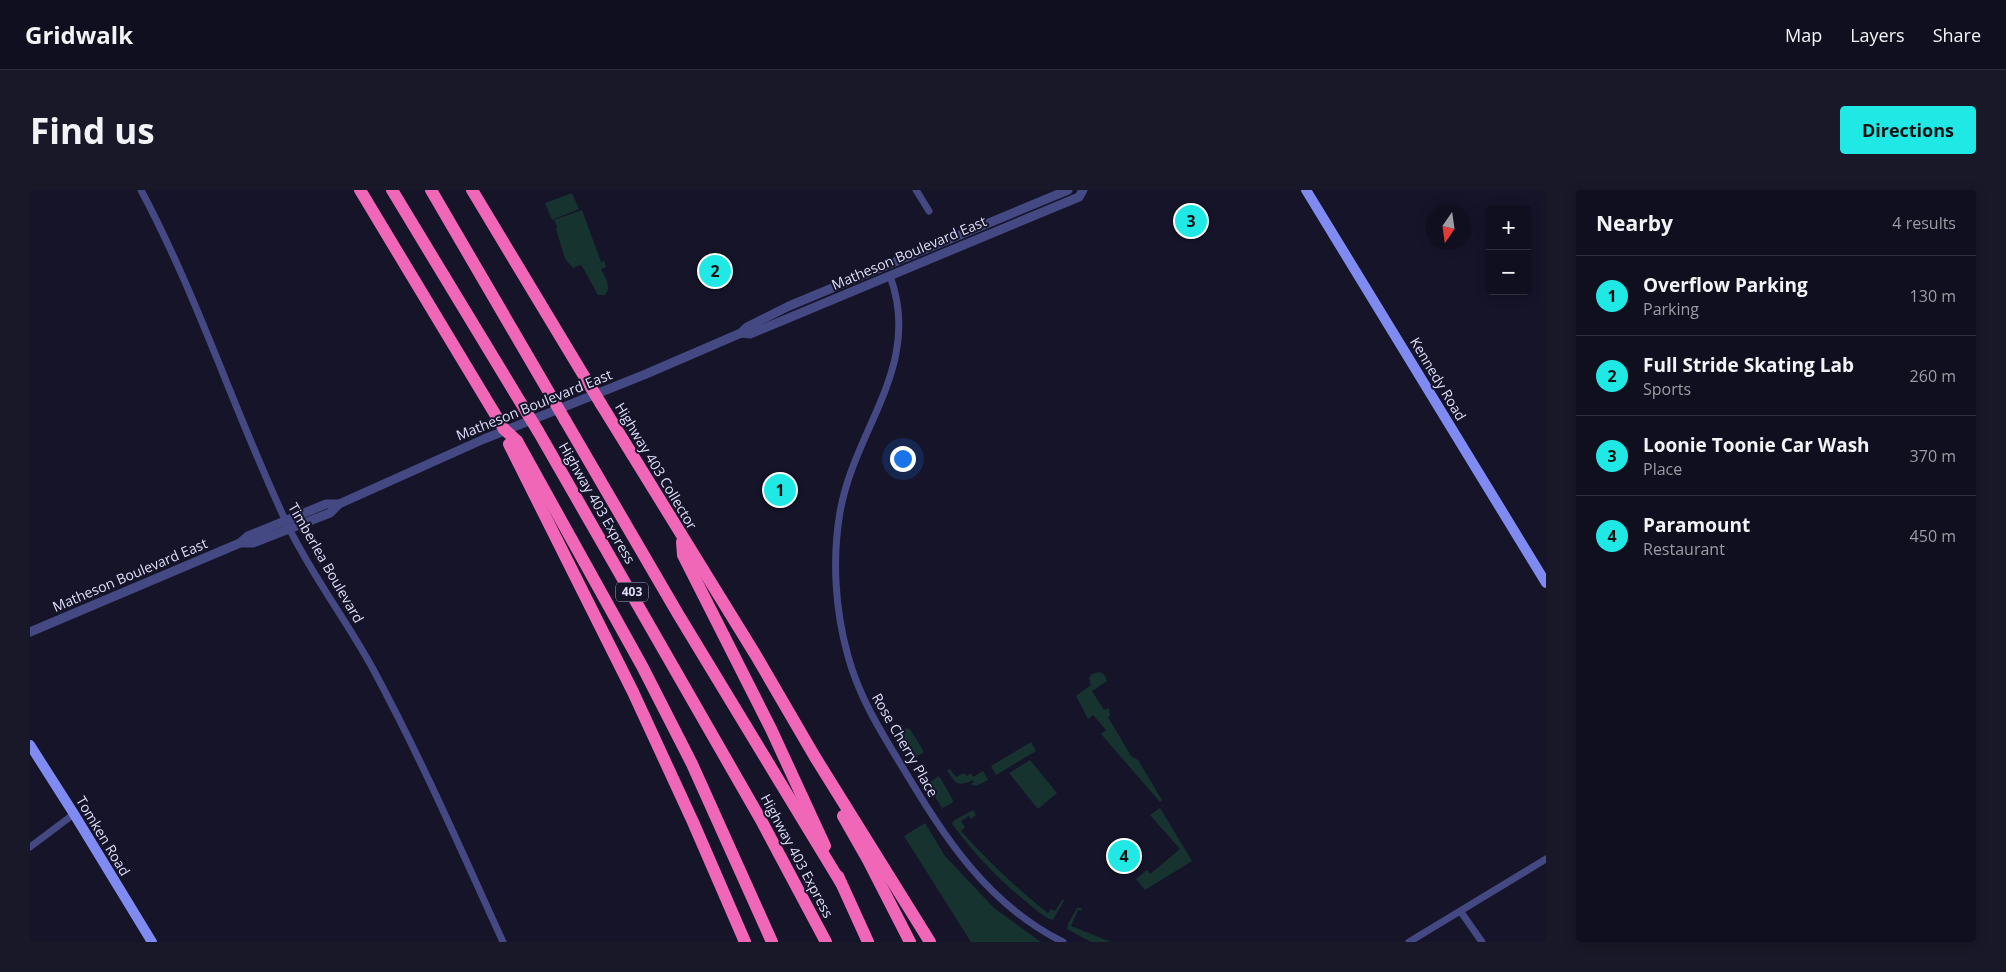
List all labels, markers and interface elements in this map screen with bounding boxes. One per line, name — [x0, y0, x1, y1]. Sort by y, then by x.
text: Gridwalk — [25, 18, 133, 51]
text: Map — [1785, 23, 1822, 47]
text: Layers — [1850, 23, 1905, 47]
text: Share — [1933, 23, 1981, 47]
button: Directions — [1840, 106, 1976, 154]
text: Find us — [30, 107, 155, 154]
pin: 3 — [1175, 202, 1207, 240]
north arrow — [1426, 205, 1471, 250]
map controls — [1486, 205, 1531, 295]
button: + — [1486, 205, 1531, 250]
text: Nearby — [1596, 209, 1673, 237]
street label: Matheson Boulevard East — [828, 211, 989, 294]
text: 4 results — [1892, 212, 1956, 234]
button: − — [1486, 250, 1531, 295]
pin: 2 — [699, 252, 731, 290]
text: Overflow Parking — [1643, 272, 1808, 298]
text: 1 — [1607, 285, 1617, 307]
text: 130 m — [1910, 285, 1956, 307]
text: Parking — [1643, 298, 1699, 320]
street label: Kennedy Road — [1406, 334, 1471, 424]
text: Full Stride Skating Lab — [1643, 352, 1854, 378]
street label: Matheson Boulevard East — [453, 365, 615, 445]
text: 2 — [1607, 365, 1617, 387]
text: 260 m — [1910, 365, 1956, 387]
text: Sports — [1643, 378, 1691, 400]
street label: Highway 403 Collector — [611, 399, 702, 533]
text: Loonie Toonie Car Wash — [1643, 432, 1870, 458]
street label: Highway 403 Express — [555, 438, 640, 567]
text: 3 — [1607, 445, 1617, 467]
text: 370 m — [1910, 445, 1956, 467]
your location — [890, 446, 916, 472]
text: Place — [1643, 458, 1682, 480]
pin: 1 — [764, 471, 796, 509]
street label: Timberlea Boulevard — [284, 499, 369, 626]
text: Paramount — [1643, 512, 1750, 538]
text: 4 — [1607, 525, 1617, 547]
text: 450 m — [1910, 525, 1956, 547]
street label: Matheson Boulevard East — [49, 533, 210, 616]
text: Restaurant — [1643, 538, 1725, 560]
road number: 403 — [616, 582, 648, 602]
street label: Rose Cherry Place — [868, 689, 943, 800]
street label: Highway 403 Express — [757, 791, 838, 921]
street label: Tomken Road — [72, 792, 135, 879]
pin: 4 — [1108, 837, 1140, 875]

